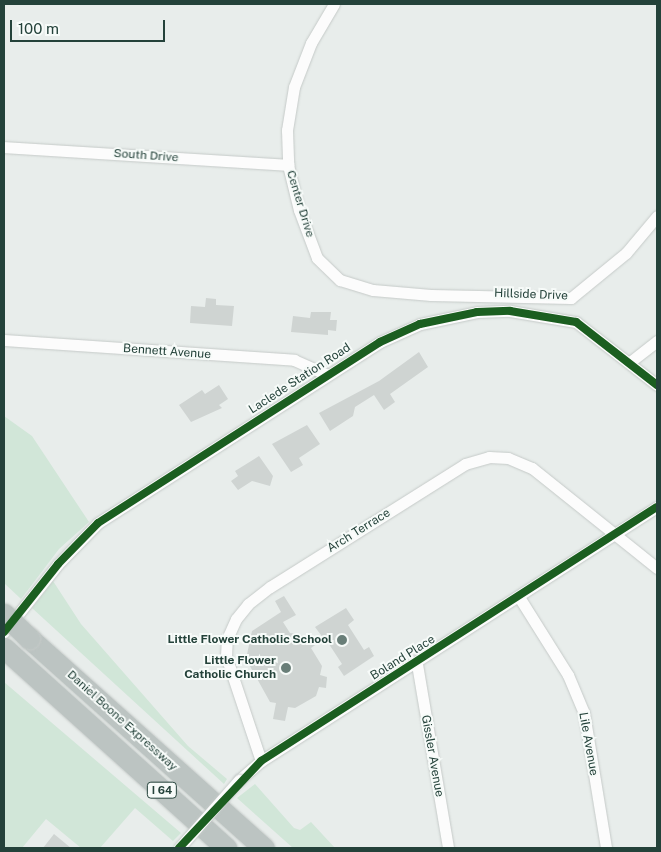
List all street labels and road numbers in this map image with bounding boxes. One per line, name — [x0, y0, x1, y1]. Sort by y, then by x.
street label: South Drive — [113, 147, 179, 165]
street label: Center Drive — [283, 169, 317, 239]
street label: Hillside Drive — [494, 287, 568, 303]
street label: Laclede Station Road — [246, 341, 354, 417]
street label: Bennett Avenue — [123, 342, 211, 362]
street label: Arch Terrace — [325, 506, 393, 556]
street label: Boland Place — [368, 632, 438, 684]
street label: Daniel Boone Expressway — [64, 668, 180, 774]
street label: Lile Avenue — [575, 711, 601, 777]
street label: Gissler Avenue — [418, 714, 446, 798]
road number: I 64 — [146, 782, 178, 798]

